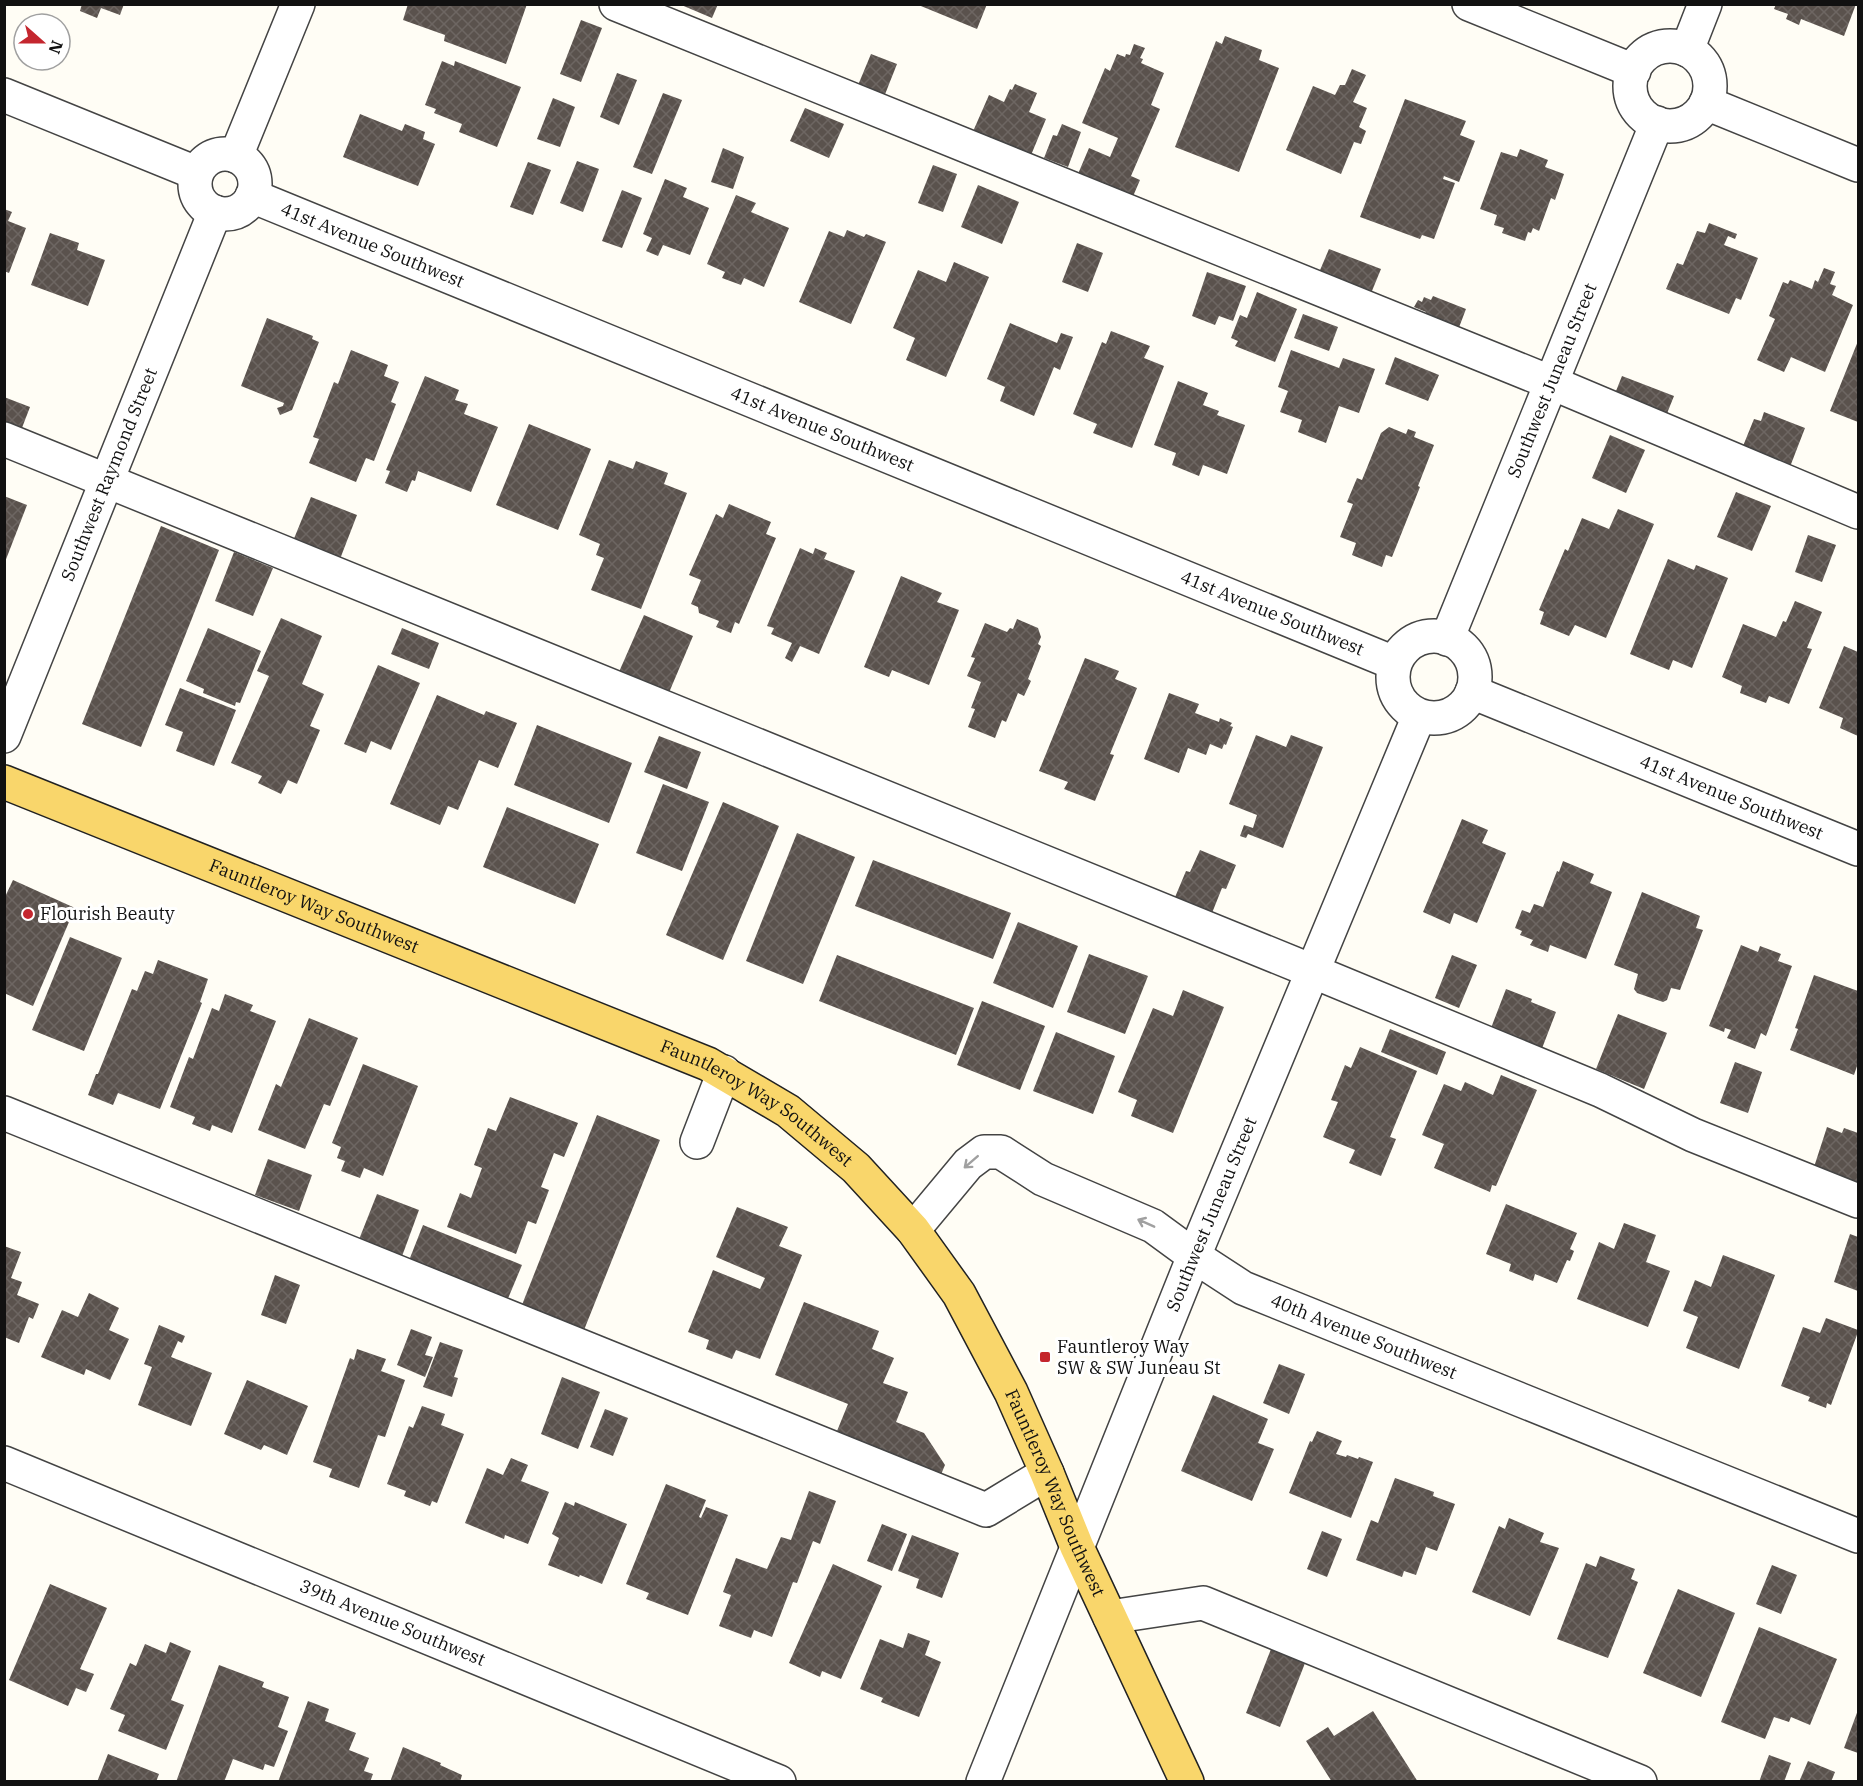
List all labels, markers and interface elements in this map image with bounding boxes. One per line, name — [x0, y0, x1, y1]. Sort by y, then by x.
north arrow — [12, 12, 72, 72]
text: N — [44, 38, 68, 57]
street label: 41st Avenue Southwest — [277, 197, 468, 293]
street label: Southwest Juneau Street — [1502, 280, 1602, 481]
street label: Southwest Raymond Street — [56, 364, 162, 584]
street label: 41st Avenue Southwest — [727, 381, 918, 476]
street label: 41st Avenue Southwest — [1177, 565, 1367, 660]
street label: 41st Avenue Southwest — [1636, 749, 1827, 845]
street label: Fauntleroy Way Southwest — [206, 853, 422, 958]
place label: Flourish Beauty — [40, 902, 175, 925]
marker: Flourish Beauty — [21, 907, 35, 921]
street label: Fauntleroy Way Southwest — [657, 1034, 858, 1171]
street label: Southwest Juneau Street — [1161, 1113, 1262, 1315]
one-way arrow — [964, 1155, 979, 1169]
one-way arrow — [1137, 1216, 1155, 1228]
street label: 40th Avenue Southwest — [1267, 1288, 1460, 1384]
place label: Fauntleroy Way SW & SW Juneau St — [1057, 1335, 1221, 1379]
marker: Fauntleroy Way SW & SW Juneau St — [1038, 1350, 1052, 1364]
street label: Fauntleroy Way Southwest — [1000, 1385, 1111, 1600]
street label: 39th Avenue Southwest — [296, 1574, 489, 1671]

